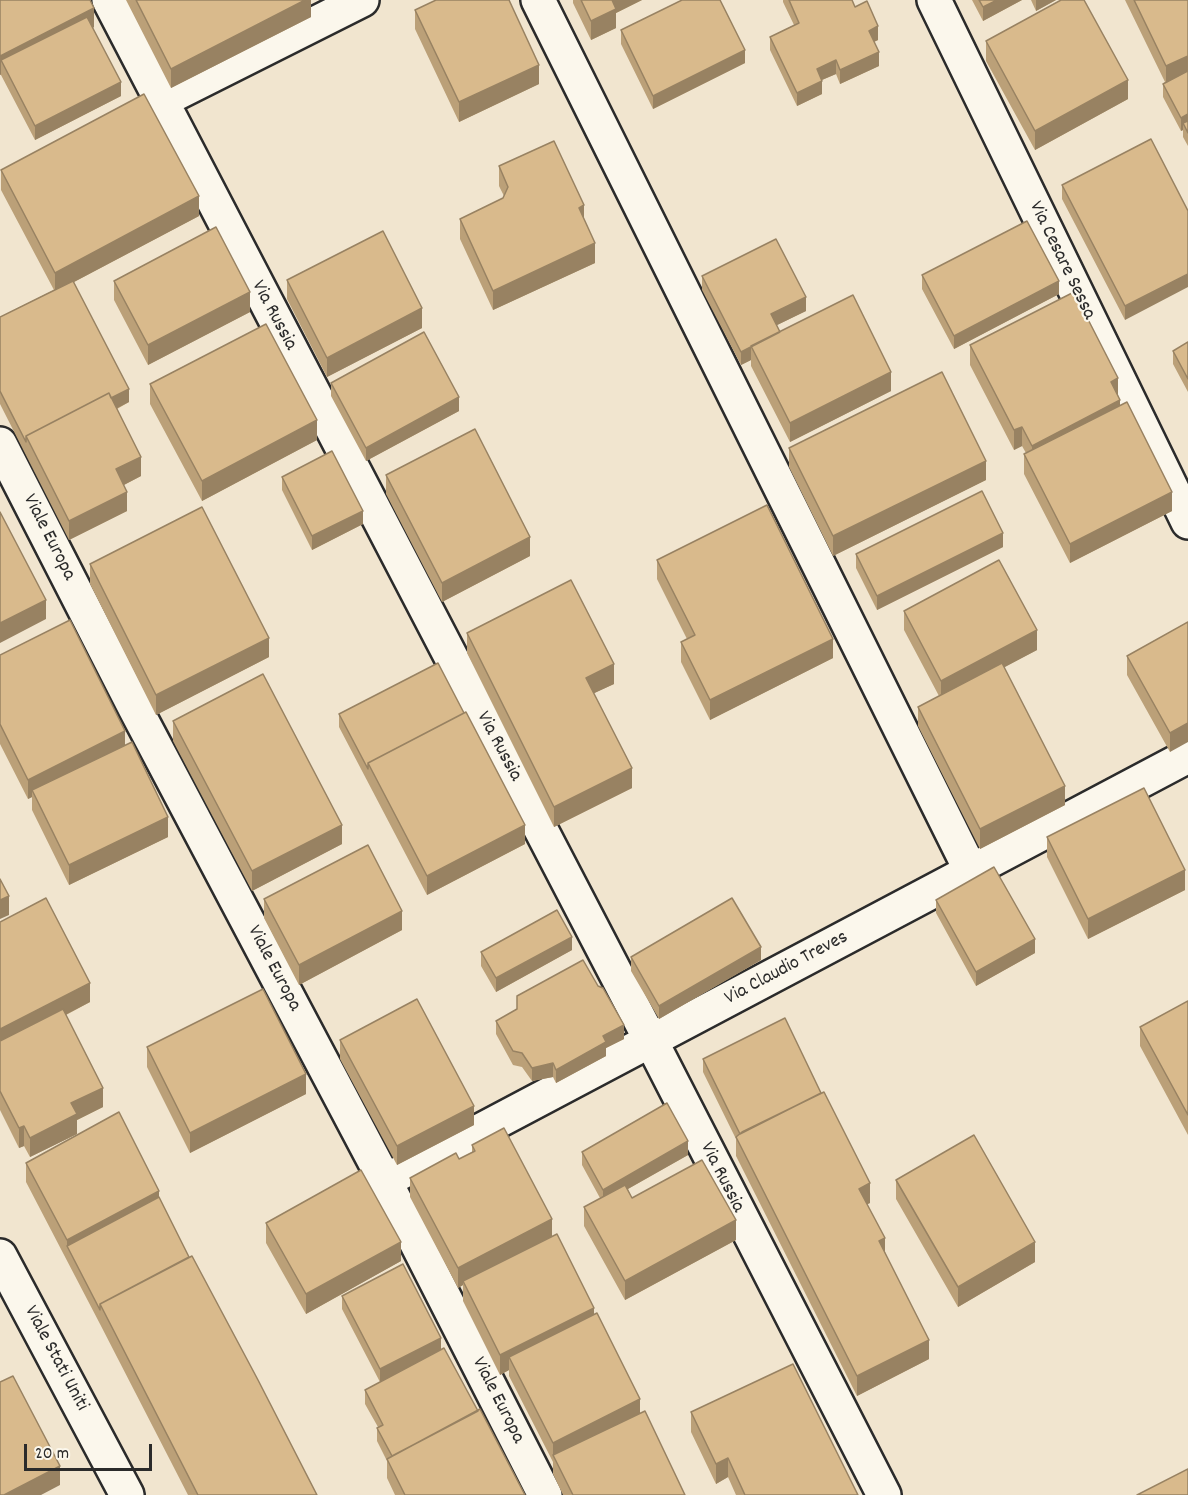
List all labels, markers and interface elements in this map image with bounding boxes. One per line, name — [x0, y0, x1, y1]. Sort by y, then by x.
street label: Via Cesare Sessa — [1022, 198, 1100, 324]
street label: Via Russia — [245, 277, 301, 355]
street label: Viale Europa — [16, 491, 80, 585]
street label: Via Russia — [470, 708, 526, 786]
street label: Viale Europa — [240, 922, 306, 1016]
street label: Via Claudio Treves — [721, 926, 853, 1012]
street label: Via Russia — [693, 1139, 749, 1217]
street label: Viale Stati Uniti — [17, 1302, 93, 1416]
street label: Viale Europa — [465, 1354, 529, 1448]
scale bar — [27, 1432, 154, 1470]
text: 20 m — [35, 1442, 69, 1467]

